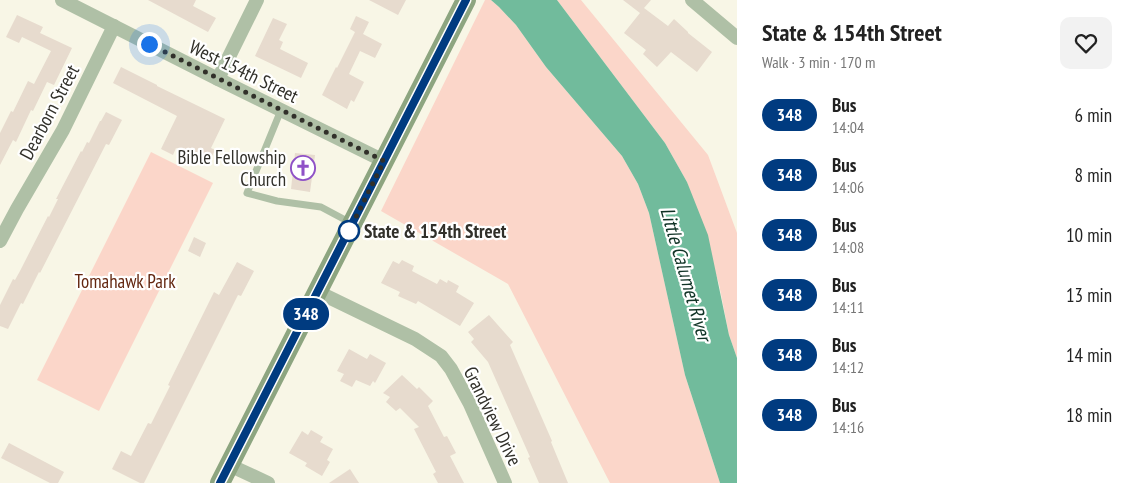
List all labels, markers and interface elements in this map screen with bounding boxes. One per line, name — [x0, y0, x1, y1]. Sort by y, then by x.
text: State & 154th Street — [762, 17, 942, 48]
button: heart — [1060, 17, 1112, 69]
your location — [137, 32, 162, 57]
street label: West 154th Street — [186, 34, 303, 108]
text: Walk · 3 min · 170 m — [762, 52, 875, 72]
street label: Dearborn Street — [14, 60, 84, 164]
text: Bus — [832, 93, 856, 117]
text: 348 — [777, 103, 802, 126]
text: 6 min — [1075, 103, 1112, 127]
text: 14:04 — [832, 117, 864, 137]
place label: Bible Fellowship Church — [177, 145, 286, 191]
text: Bus — [832, 153, 856, 177]
church icon: Bible Fellowship Church — [290, 155, 316, 181]
text: 348 — [777, 163, 802, 186]
text: 8 min — [1075, 163, 1112, 187]
text: 14:06 — [832, 177, 864, 197]
water label: Little Calumet River — [655, 204, 718, 346]
text: Bus — [832, 213, 856, 237]
place label: State & 154th Street — [364, 219, 507, 243]
marker: State & 154th Street — [338, 220, 360, 242]
text: 348 — [777, 223, 802, 246]
text: 10 min — [1066, 223, 1112, 247]
text: 14:08 — [832, 237, 864, 257]
park label: Tomahawk Park — [74, 269, 176, 293]
text: Bus — [832, 273, 856, 297]
text: 348 — [777, 283, 802, 306]
text: 13 min — [1066, 283, 1112, 307]
text: 14:11 — [832, 297, 864, 317]
line badge: 348 — [277, 298, 335, 330]
text: 348 — [293, 302, 319, 325]
text: Bus — [832, 333, 856, 357]
text: 348 — [777, 343, 802, 366]
text: 14 min — [1066, 343, 1112, 367]
text: 14:12 — [832, 357, 864, 377]
street label: Grandview Drive — [459, 363, 527, 470]
text: Bus — [832, 393, 856, 417]
text: 348 — [777, 403, 802, 426]
text: 18 min — [1066, 403, 1112, 427]
text: 14:16 — [832, 417, 864, 437]

